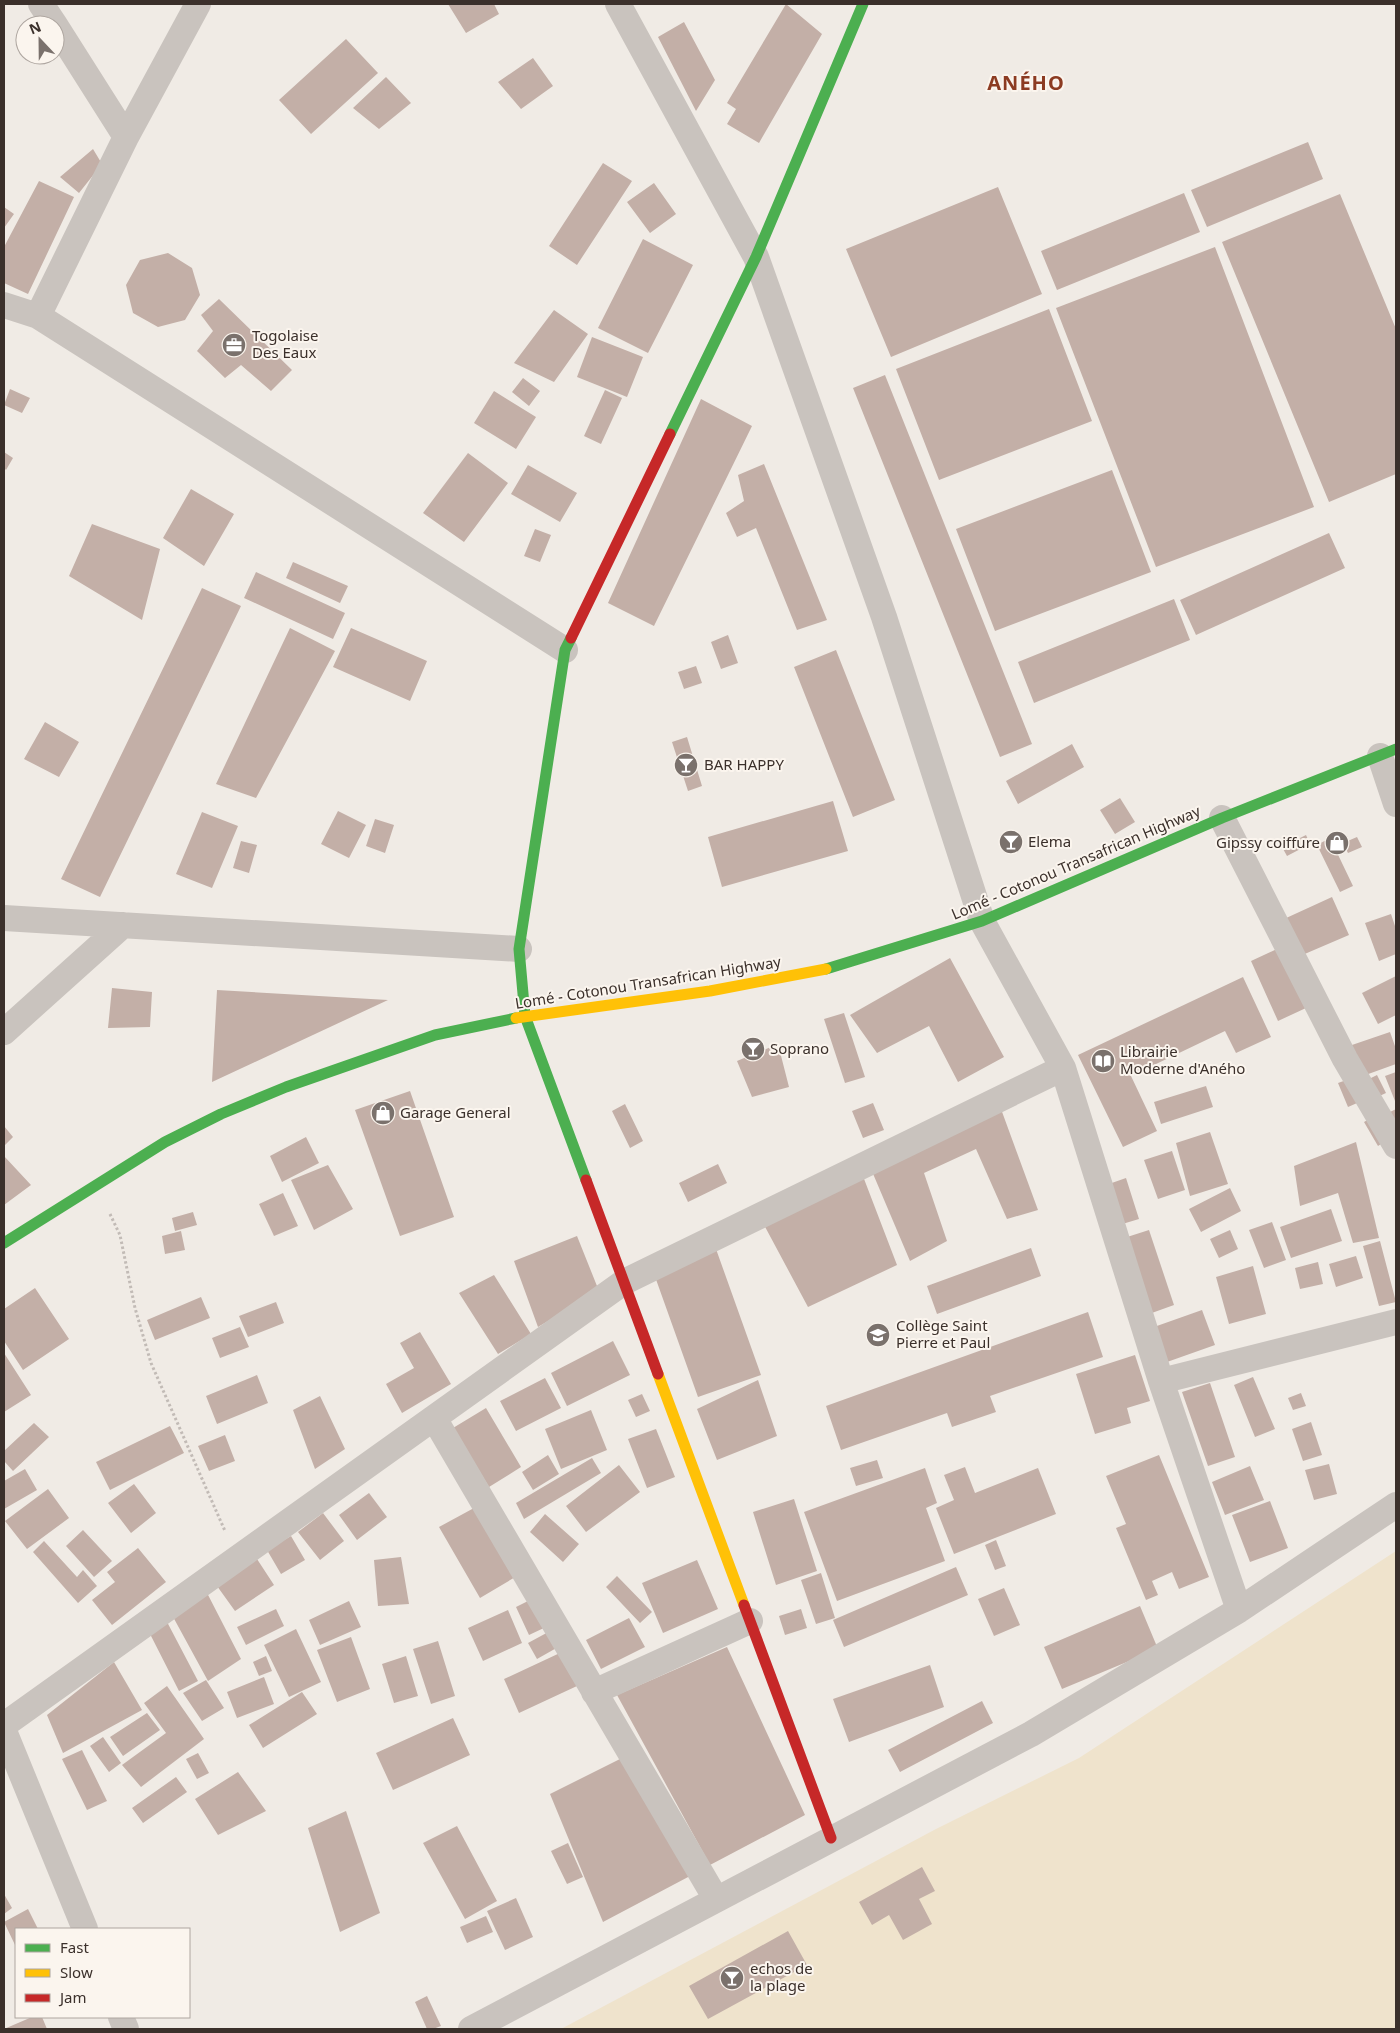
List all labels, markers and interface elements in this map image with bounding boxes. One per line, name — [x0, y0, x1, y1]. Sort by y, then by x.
north arrow — [15, 15, 65, 65]
text: N — [26, 17, 44, 38]
district label: ANÉHO — [987, 69, 1065, 96]
place label: Togolaise Des Eaux — [252, 325, 318, 362]
office icon: Togolaise Des Eaux — [221, 332, 247, 358]
bar icon: BAR HAPPY — [673, 752, 699, 778]
place label: BAR HAPPY — [704, 754, 784, 774]
street label: Lomé - Cotonou Transafrican Highway — [948, 800, 1204, 924]
bar icon: Elema — [998, 829, 1024, 855]
shop icon: Gipssy coiffure — [1324, 830, 1350, 856]
place label: Elema — [1028, 831, 1071, 851]
place label: Gipssy coiffure — [1216, 832, 1320, 852]
street label: Lomé - Cotonou Transafrican Highway — [514, 951, 782, 1013]
bar icon: Soprano — [740, 1036, 766, 1062]
place label: Soprano — [770, 1038, 829, 1058]
place label: Librairie Moderne d'Aného — [1120, 1041, 1245, 1078]
library icon: Librairie Moderne d'Aného — [1090, 1048, 1116, 1074]
shop icon: Garage General — [370, 1100, 396, 1126]
place label: Garage General — [400, 1102, 511, 1122]
place label: Collège Saint Pierre et Paul — [896, 1315, 990, 1352]
school or university icon: Collège Saint Pierre et Paul — [865, 1322, 891, 1348]
legend — [15, 1928, 190, 2018]
text: Fast — [60, 1937, 89, 1957]
place label: echos de la plage — [750, 1958, 813, 1995]
text: Slow — [60, 1962, 93, 1982]
bar icon: echos de la plage — [719, 1965, 745, 1991]
text: Jam — [58, 1987, 87, 2007]

